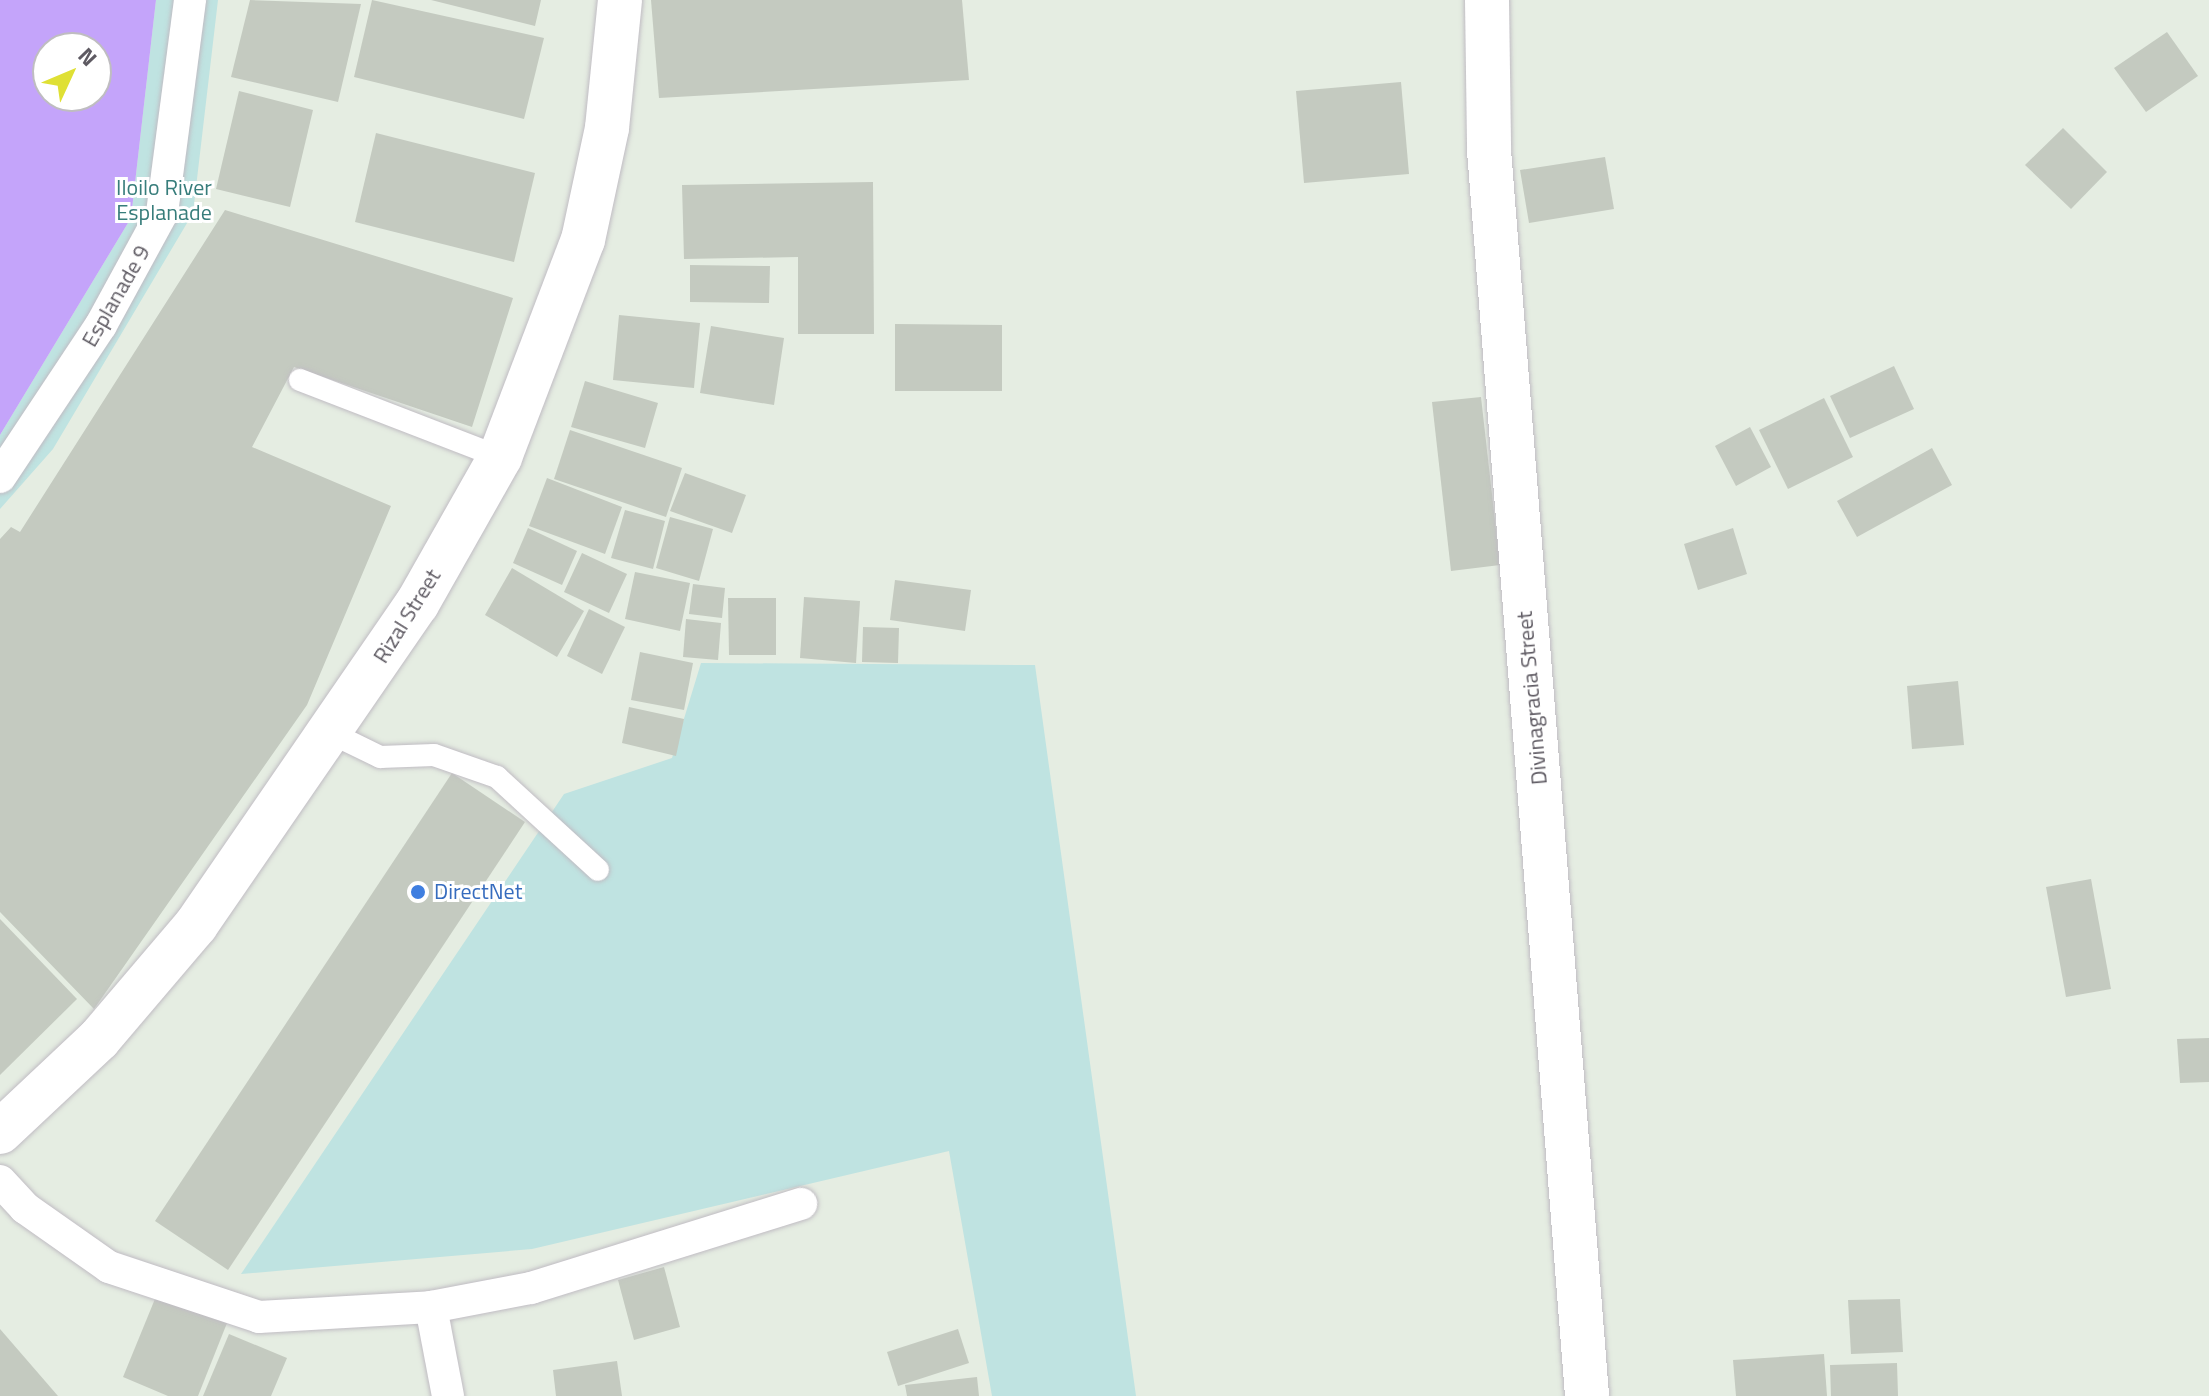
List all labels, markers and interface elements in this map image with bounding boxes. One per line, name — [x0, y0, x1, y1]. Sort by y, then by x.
north arrow — [32, 32, 112, 112]
text: N — [70, 39, 105, 74]
park label: Iloilo River Esplanade — [116, 174, 212, 226]
street label: Esplanade 9 — [76, 241, 156, 351]
street label: Rizal Street — [368, 564, 446, 668]
street label: Divinagracia Street — [1511, 610, 1553, 786]
place label: DirectNet — [434, 879, 522, 905]
marker: DirectNet — [409, 883, 427, 901]

